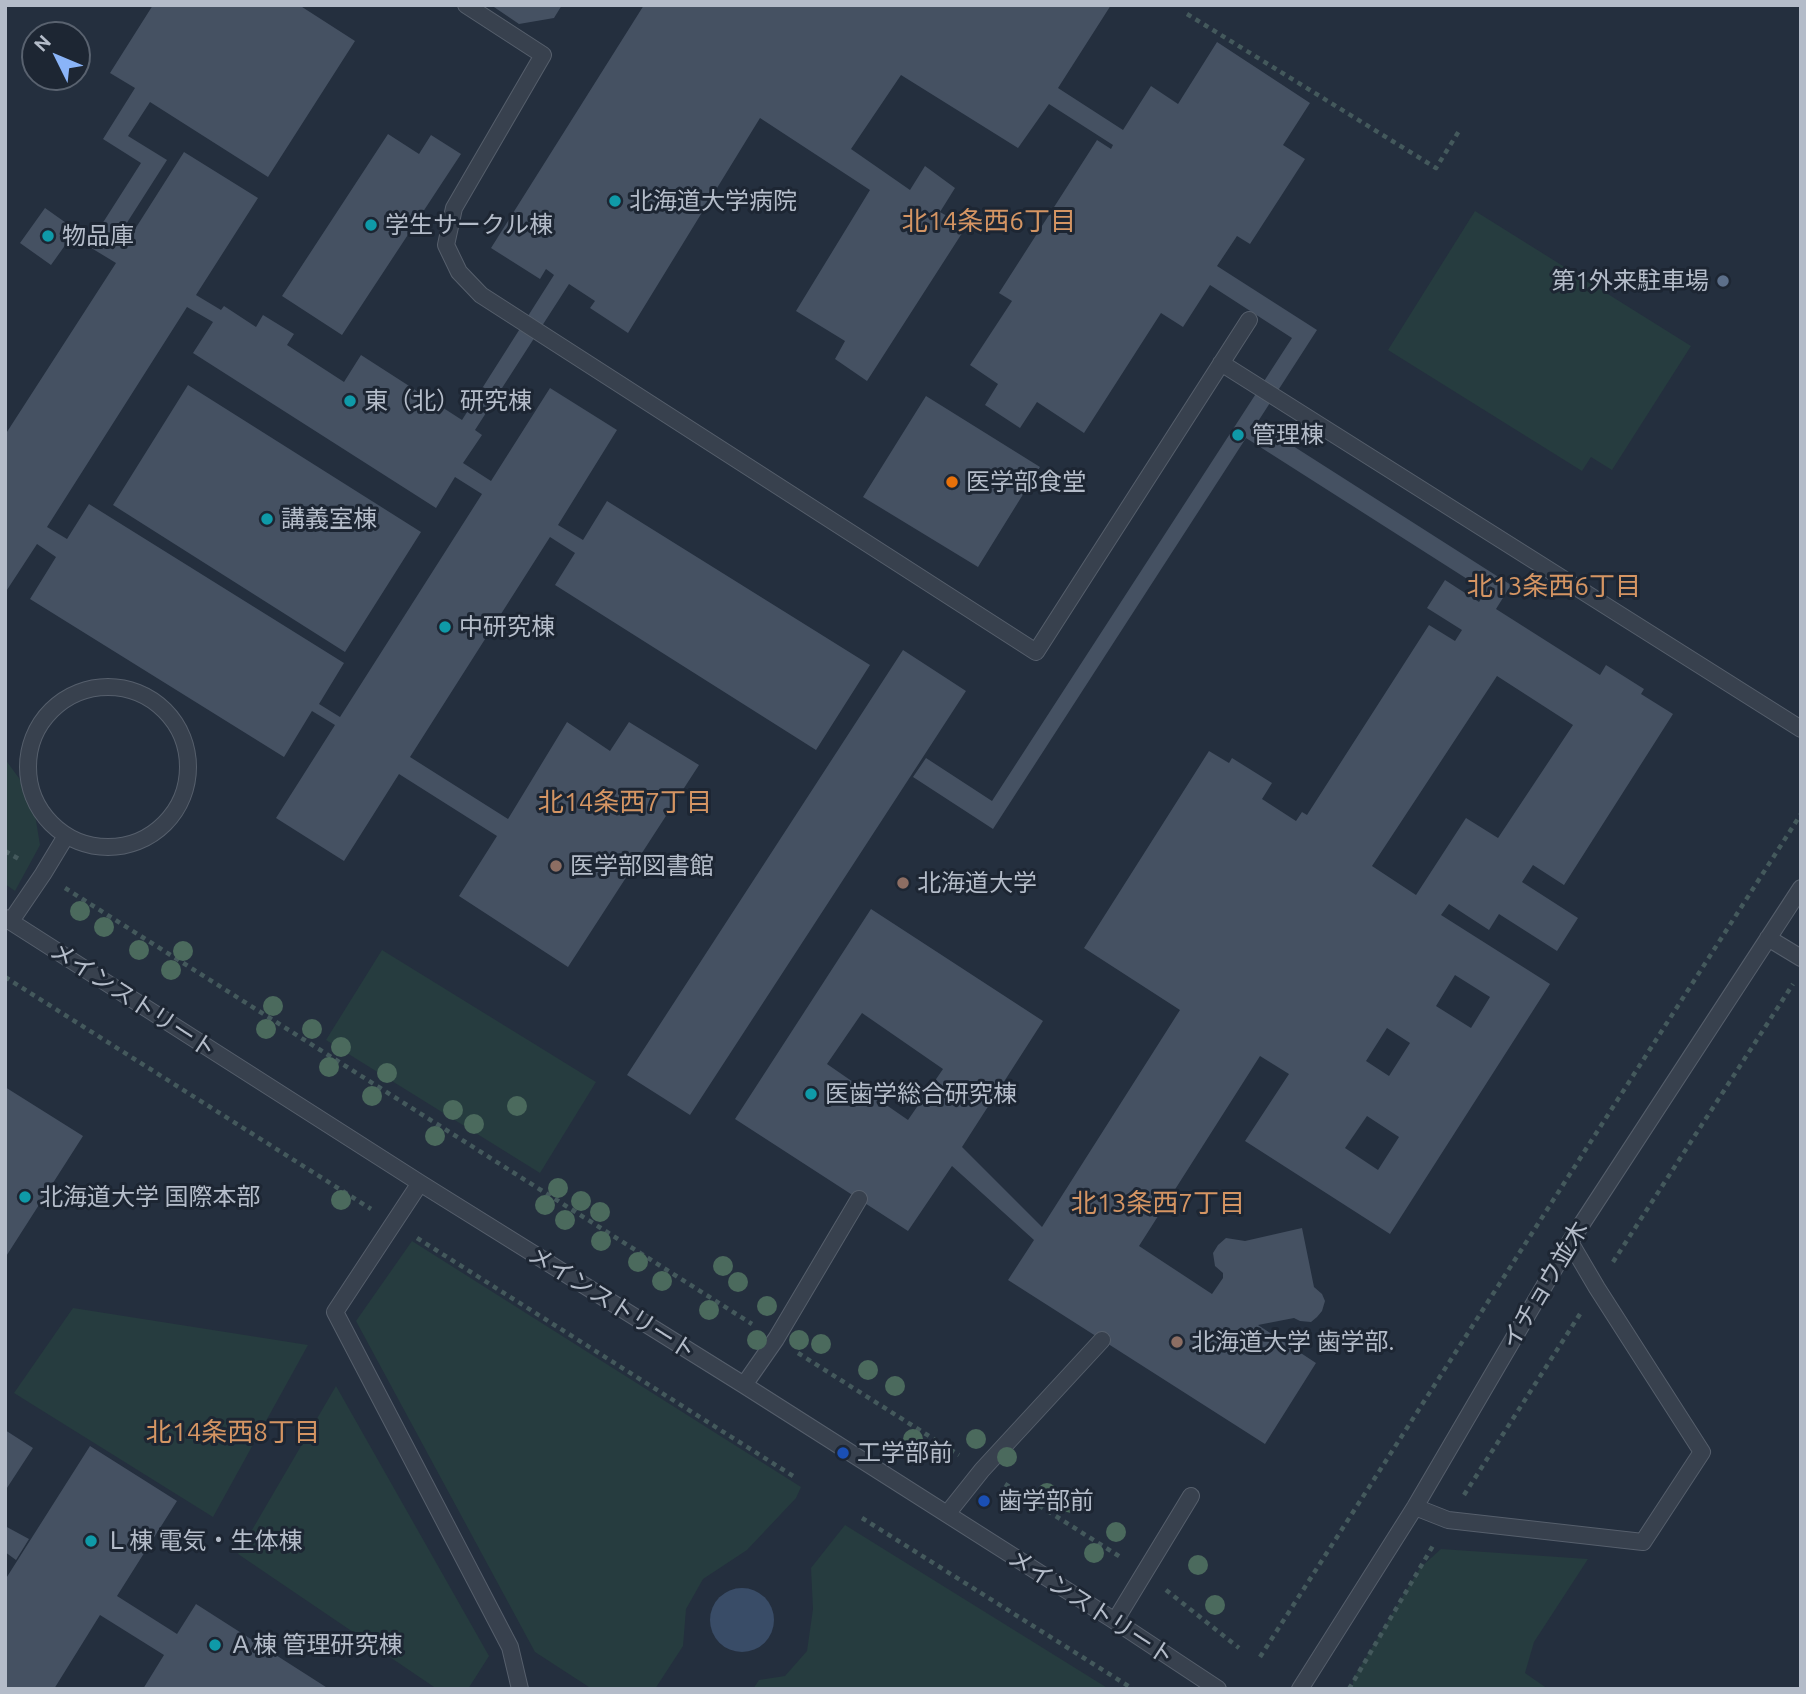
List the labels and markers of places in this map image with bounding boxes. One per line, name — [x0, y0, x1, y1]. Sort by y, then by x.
place label: 北海道大学病院 — [629, 187, 797, 215]
marker: 北海道大学病院 — [607, 193, 623, 209]
place label: 学生サークル棟 — [385, 211, 553, 239]
marker: 学生サークル棟 — [363, 217, 379, 233]
place label: 物品庫 — [62, 222, 134, 250]
marker: 物品庫 — [40, 228, 56, 244]
place label: 第1外来駐車場 — [1551, 267, 1709, 295]
marker: 第1外来駐車場 — [1715, 273, 1731, 289]
place label: 東（北）研究棟 — [364, 387, 532, 415]
marker: 東（北）研究棟 — [342, 393, 358, 409]
place label: 管理棟 — [1252, 421, 1324, 449]
marker: 管理棟 — [1230, 427, 1246, 443]
place label: 医学部食堂 — [966, 468, 1086, 496]
marker: 医学部食堂 — [944, 474, 960, 490]
place label: 講義室棟 — [281, 505, 377, 533]
marker: 講義室棟 — [259, 511, 275, 527]
place label: 中研究棟 — [459, 613, 555, 641]
marker: 中研究棟 — [437, 619, 453, 635]
place label: 医学部図書館 — [570, 852, 714, 880]
marker: 医学部図書館 — [548, 858, 564, 874]
place label: 北海道大学 — [917, 869, 1037, 897]
marker: 北海道大学 — [895, 875, 911, 891]
place label: 医歯学総合研究棟 — [825, 1080, 1017, 1108]
marker: 医歯学総合研究棟 — [803, 1086, 819, 1102]
place label: 北海道大学 国際本部 — [39, 1183, 260, 1211]
marker: 北海道大学 国際本部 — [17, 1189, 33, 1205]
place label: 北海道大学 歯学部. — [1191, 1328, 1394, 1356]
marker: 北海道大学 歯学部. — [1169, 1334, 1185, 1350]
place label: 工学部前 — [857, 1439, 953, 1467]
marker: 工学部前 — [835, 1445, 851, 1461]
place label: 歯学部前 — [998, 1487, 1094, 1515]
marker: 歯学部前 — [976, 1493, 992, 1509]
place label: Ｌ棟 電気・生体棟 — [105, 1527, 302, 1555]
marker: Ｌ棟 電気・生体棟 — [83, 1533, 99, 1549]
place label: Ａ棟 管理研究棟 — [229, 1631, 402, 1659]
marker: Ａ棟 管理研究棟 — [207, 1637, 223, 1653]

